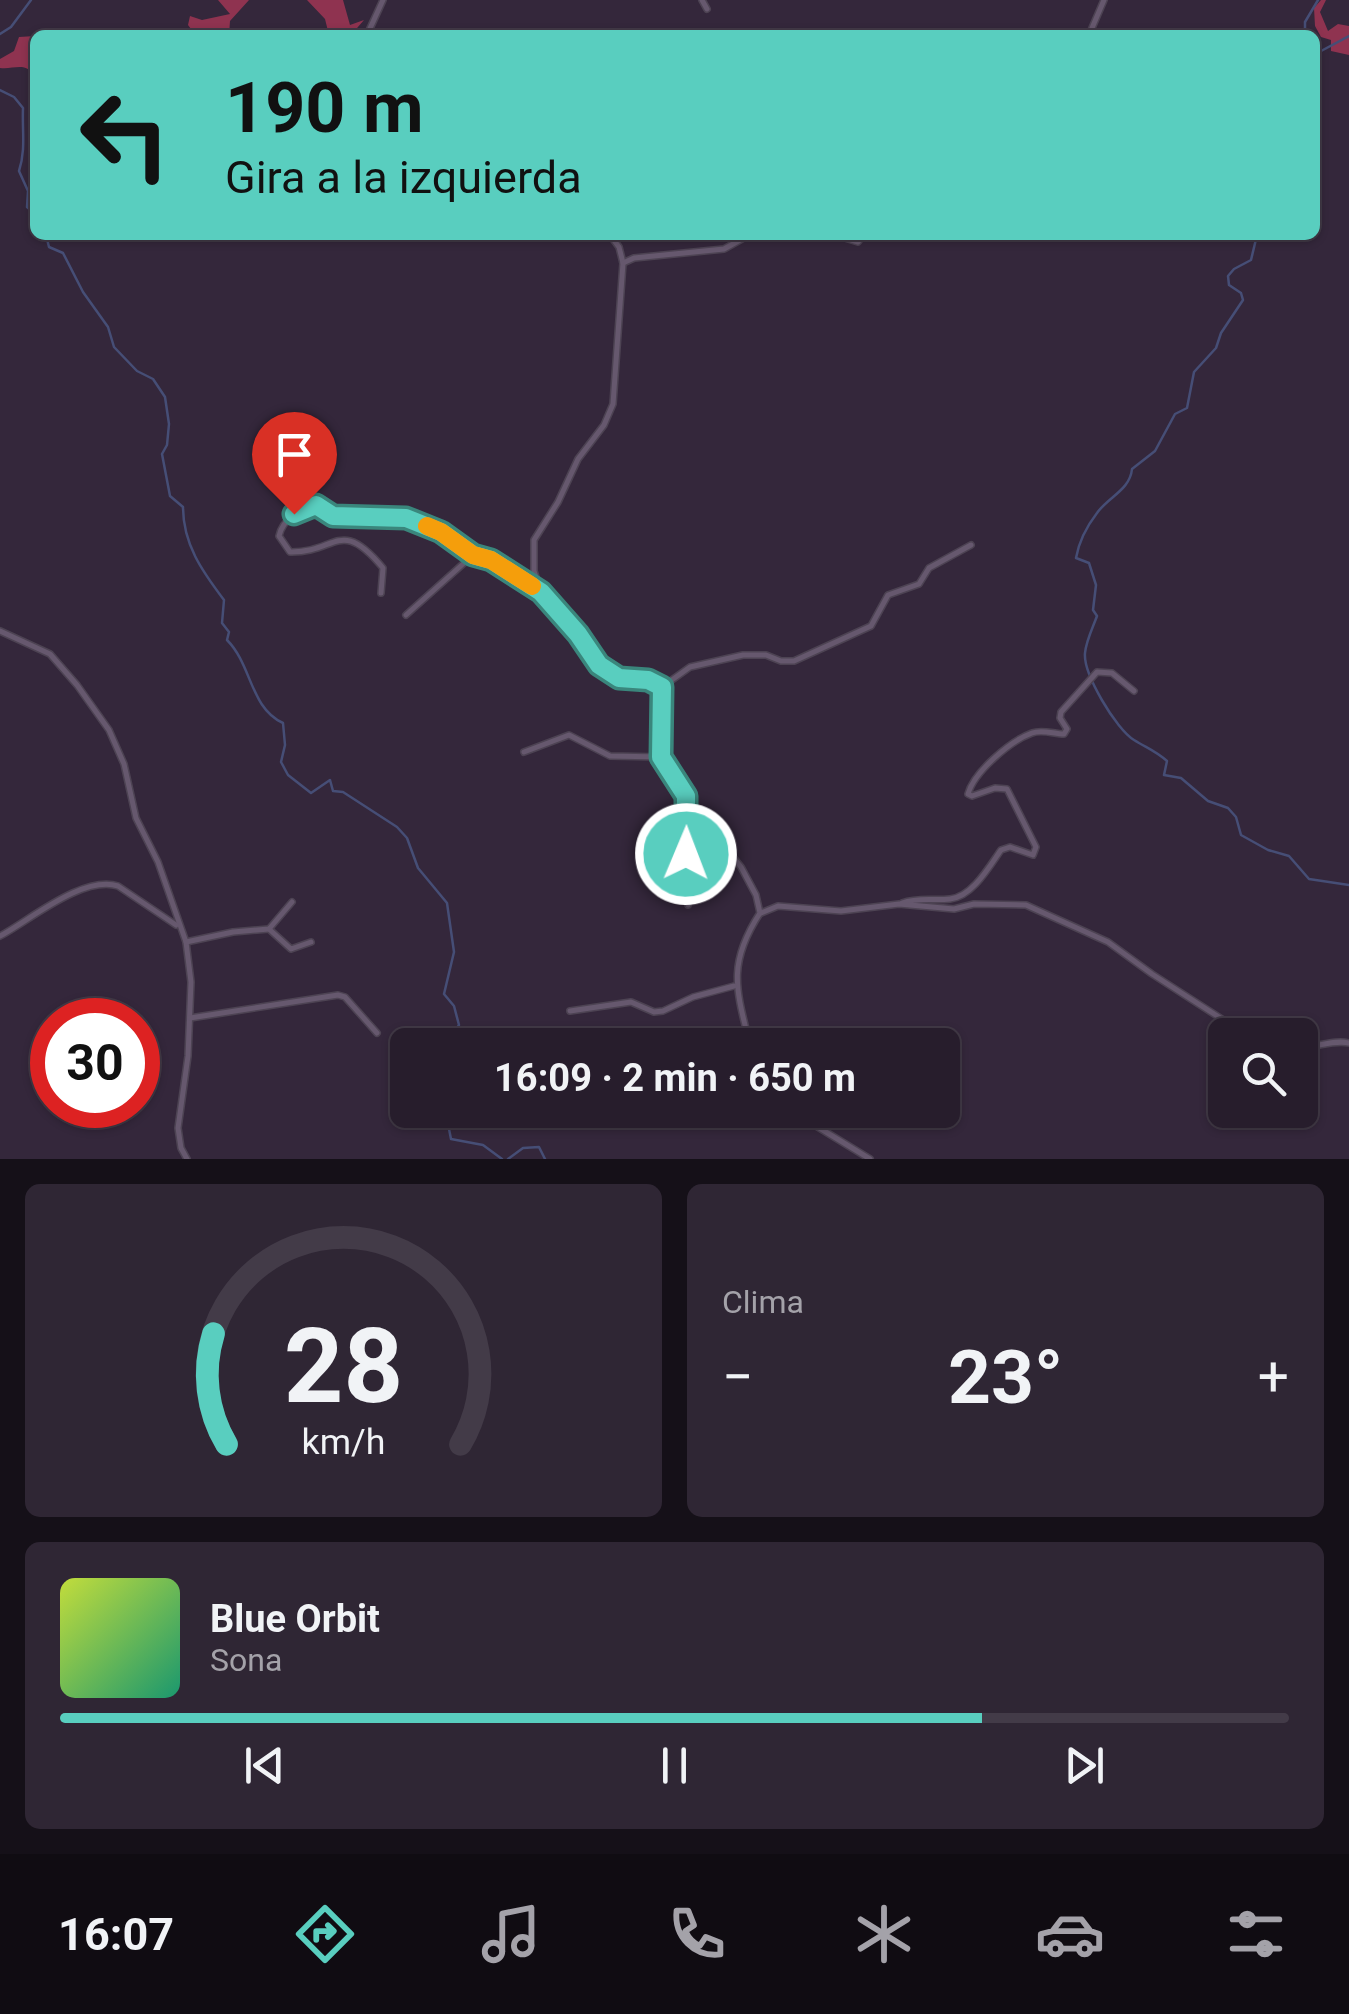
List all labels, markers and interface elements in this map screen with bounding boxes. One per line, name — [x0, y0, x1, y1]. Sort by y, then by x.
text: 190 m — [225, 67, 424, 149]
icon: left — [60, 70, 190, 200]
text: Gira a la izquierda — [225, 151, 582, 204]
pin — [252, 412, 337, 515]
icon: arrive — [267, 427, 322, 482]
position arrow — [634, 802, 738, 906]
speed limit sign: 30 — [30, 998, 160, 1128]
map controls — [1208, 1018, 1318, 1128]
button: search — [1208, 1018, 1318, 1128]
text: 16:09 · 2 min · 650 m — [494, 1056, 856, 1100]
text: Clima — [722, 1283, 804, 1321]
text: 28 — [284, 1306, 403, 1427]
text: 23° — [948, 1333, 1063, 1421]
text: − — [722, 1345, 753, 1409]
text: + — [1258, 1345, 1289, 1409]
text: km/h — [302, 1421, 385, 1463]
text: Blue Orbit — [210, 1597, 380, 1641]
text: Sona — [210, 1641, 282, 1679]
icon: previous — [237, 1738, 292, 1793]
icon: pause — [647, 1738, 702, 1793]
icon: next — [1057, 1738, 1112, 1793]
icon: directions — [290, 1899, 360, 1969]
icon: music — [476, 1899, 546, 1969]
icon: phone — [662, 1899, 732, 1969]
icon: climate — [849, 1899, 919, 1969]
icon: car — [1035, 1899, 1105, 1969]
icon: filters — [1221, 1899, 1291, 1969]
text: 16:07 — [58, 1908, 174, 1961]

